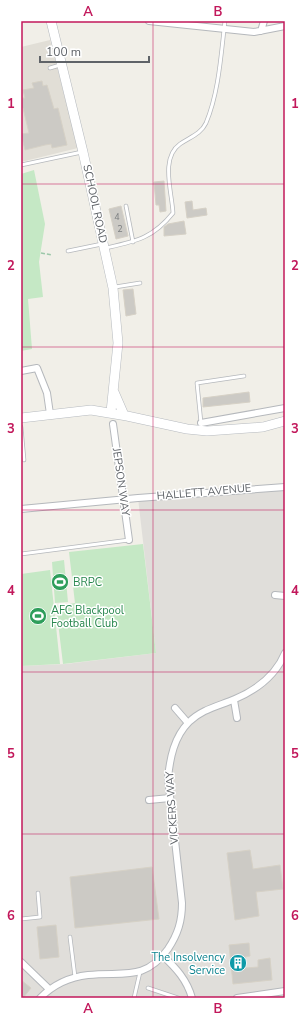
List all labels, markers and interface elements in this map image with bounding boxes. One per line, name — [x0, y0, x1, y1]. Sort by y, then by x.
text: A — [83, 3, 93, 21]
text: B — [214, 3, 223, 21]
scale bar — [40, 38, 149, 64]
text: 100 m — [46, 44, 81, 60]
text: 1 — [7, 95, 15, 113]
text: 1 — [291, 95, 299, 113]
street label: SCHOOL ROAD — [79, 163, 111, 245]
house number: 4 — [114, 211, 120, 223]
house number: 2 — [117, 223, 123, 235]
text: 2 — [7, 257, 15, 275]
text: 2 — [291, 257, 299, 275]
text: 3 — [7, 420, 15, 438]
text: 3 — [291, 420, 299, 438]
street label: JEPSON WAY — [109, 446, 133, 517]
street label: HALLETT AVENUE — [156, 480, 252, 504]
sports icon: BRPC — [50, 572, 70, 592]
place label: BRPC — [73, 575, 102, 590]
text: 4 — [7, 582, 15, 600]
text: 4 — [291, 582, 299, 600]
place label: AFC Blackpool Football Club — [51, 603, 125, 631]
sports icon: AFC Blackpool Football Club — [28, 606, 48, 626]
text: 5 — [7, 745, 15, 763]
text: 5 — [291, 745, 299, 763]
street label: VICKERS WAY — [162, 770, 182, 846]
text: 6 — [7, 907, 15, 925]
text: 6 — [291, 907, 299, 925]
place label: The Insolvency Service — [151, 950, 225, 978]
building icon: The Insolvency Service — [228, 953, 248, 973]
text: A — [83, 1000, 93, 1018]
text: B — [214, 1000, 223, 1018]

